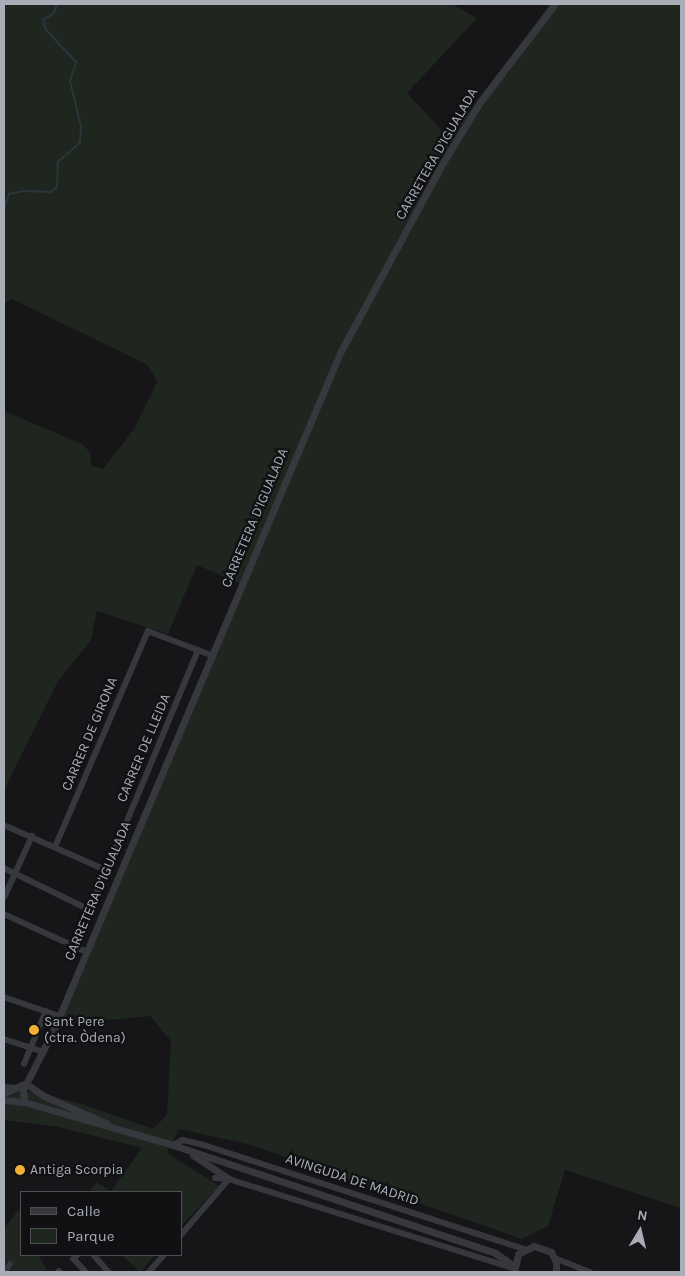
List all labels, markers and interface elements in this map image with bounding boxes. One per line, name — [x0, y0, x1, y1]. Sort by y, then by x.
street label: CARRETERA D'IGUALADA — [392, 85, 482, 223]
street label: CARRETERA D'IGUALADA — [218, 446, 292, 590]
street label: CARRER DE GIRONA — [58, 675, 122, 793]
street label: CARRER DE LLEIDA — [114, 691, 174, 805]
street label: CARRETERA D'IGUALADA — [61, 819, 135, 963]
place label: Sant Pere (ctra. Òdena) — [44, 1014, 126, 1046]
marker: Sant Pere (ctra. Òdena) — [28, 1024, 40, 1036]
street label: AVINGUDA DE MADRID — [283, 1151, 421, 1209]
place label: Antiga Scorpia — [30, 1162, 123, 1178]
marker: Antiga Scorpia — [14, 1164, 26, 1176]
legend — [20, 1191, 182, 1256]
text: Calle — [67, 1202, 101, 1220]
north arrow — [615, 1206, 665, 1256]
text: N — [636, 1207, 649, 1225]
text: Parque — [67, 1227, 115, 1245]

